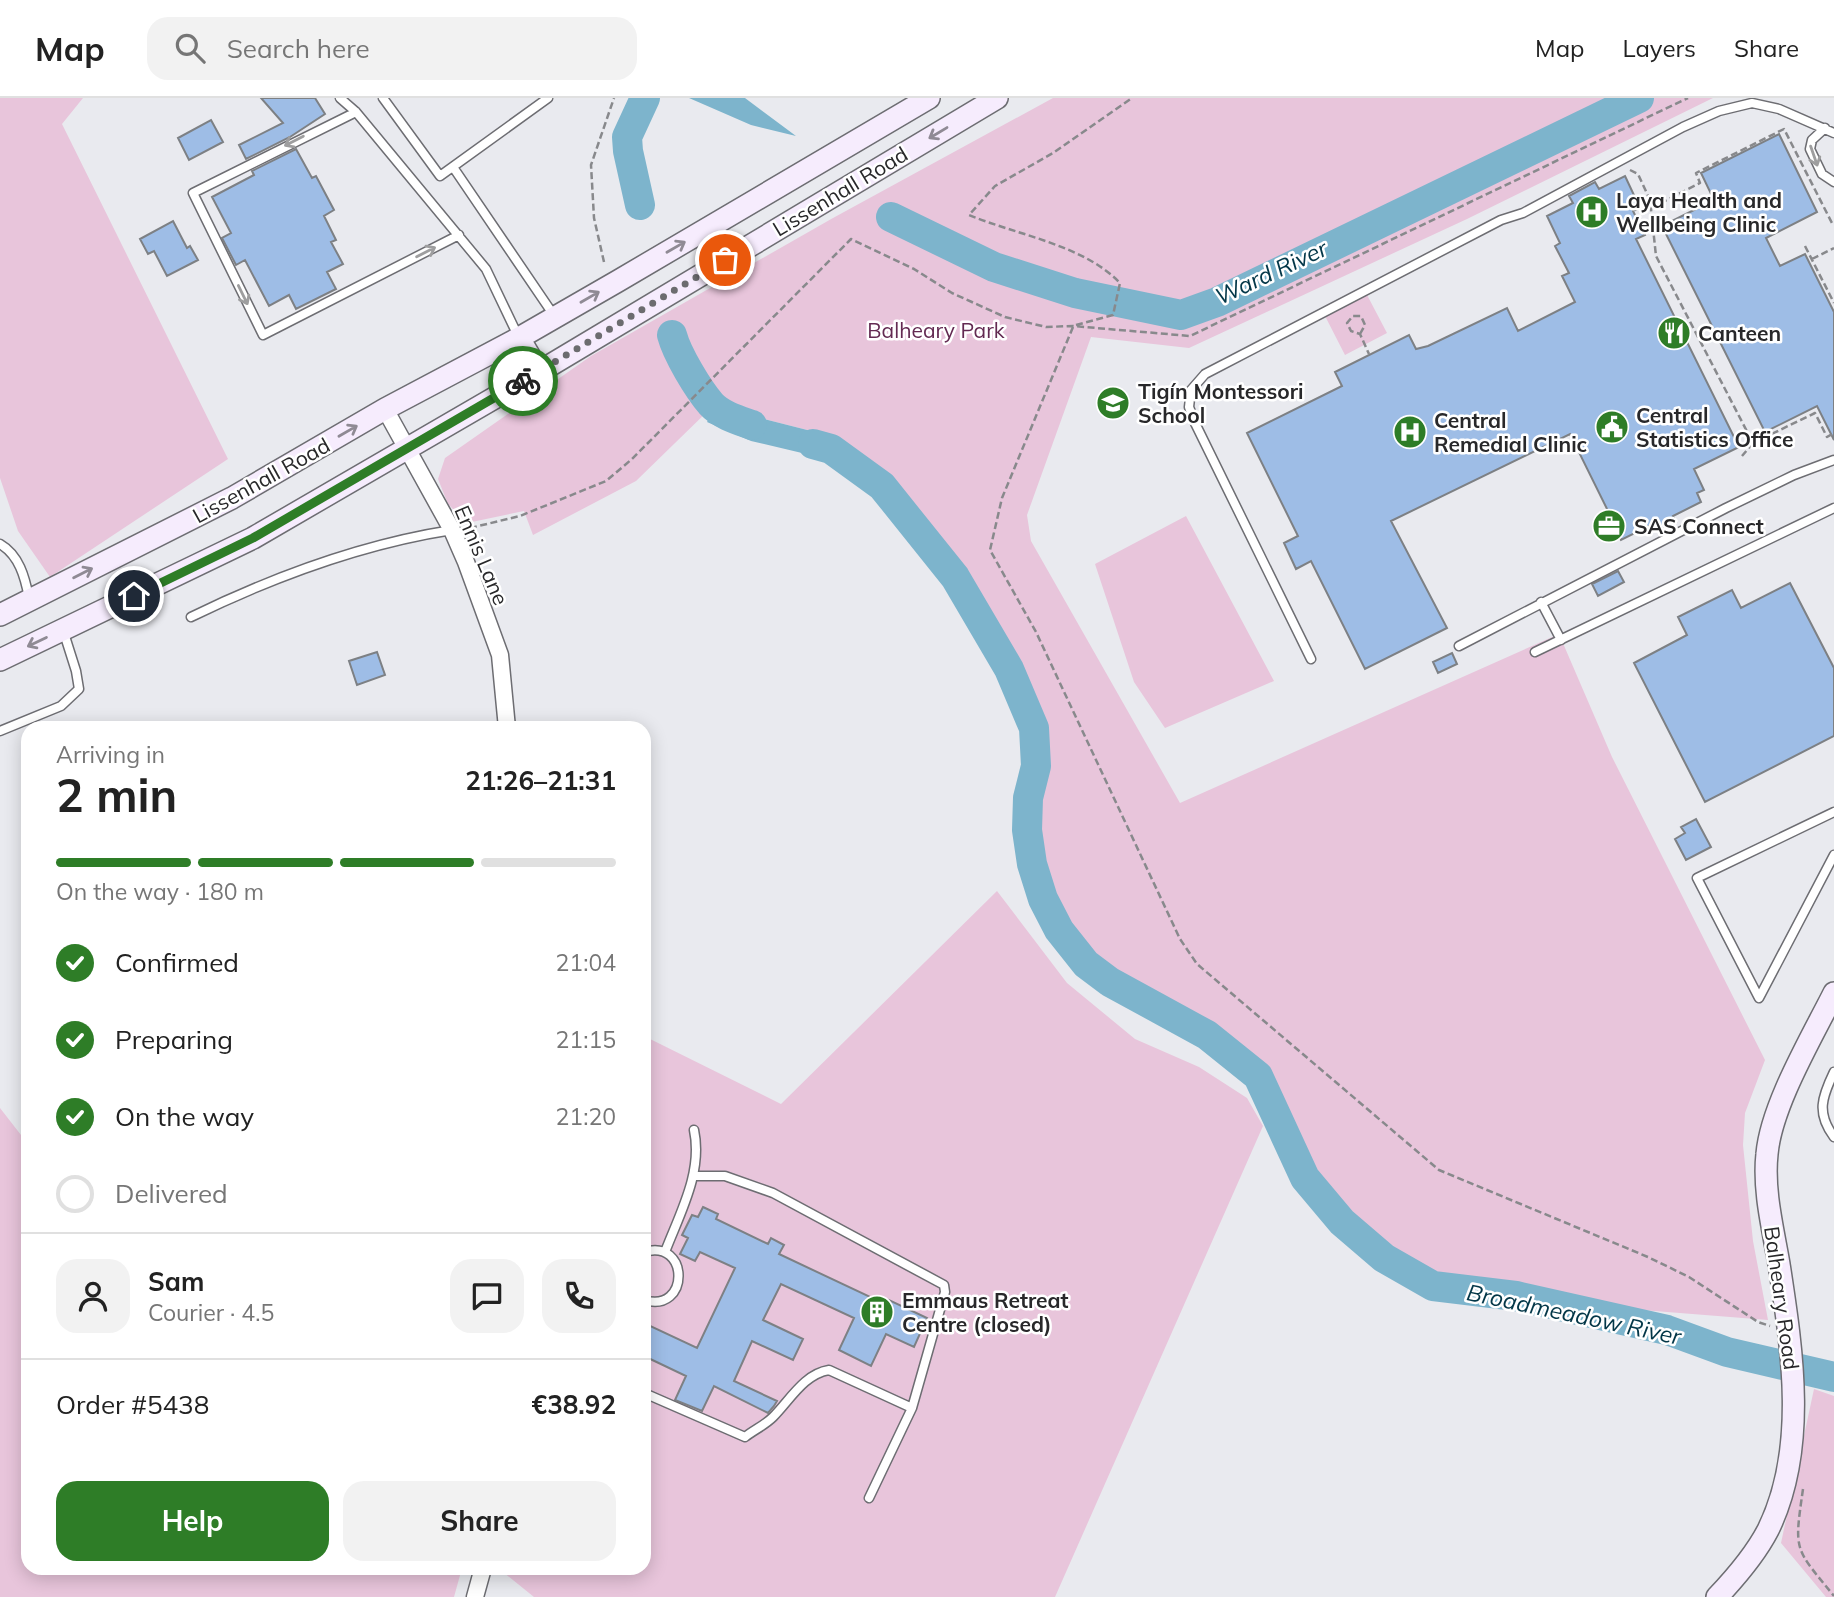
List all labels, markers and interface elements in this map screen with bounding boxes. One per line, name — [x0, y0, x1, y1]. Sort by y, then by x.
search box — [147, 17, 637, 80]
text: Map — [35, 28, 105, 69]
icon: search — [171, 29, 209, 67]
text: Search here — [227, 32, 370, 65]
text: Map — [1535, 33, 1584, 63]
text: Layers — [1622, 33, 1696, 63]
text: Share — [1734, 33, 1799, 63]
one-way arrow — [928, 126, 948, 140]
one-way arrow — [284, 134, 305, 148]
street label: Lissenhall Road — [768, 140, 912, 242]
one-way arrow — [1808, 144, 1821, 166]
place label: Laya Health and Wellbeing Clinic — [1616, 187, 1782, 237]
hospital icon: Laya Health and Wellbeing Clinic — [1573, 193, 1611, 231]
pin — [695, 230, 755, 290]
water label: Ward River — [1210, 233, 1333, 311]
one-way arrow — [666, 239, 686, 253]
icon: bag — [706, 241, 744, 279]
one-way arrow — [415, 244, 435, 258]
one-way arrow — [237, 284, 251, 305]
one-way arrow — [579, 290, 599, 304]
restaurant icon: Canteen — [1655, 314, 1693, 352]
park label: Balheary Park — [867, 317, 1005, 343]
place label: Canteen — [1698, 320, 1781, 346]
courier — [488, 346, 558, 416]
icon: bike — [504, 362, 542, 400]
place label: Tigín Montessori School — [1138, 378, 1303, 428]
school or university icon: Tigín Montessori School — [1094, 384, 1132, 422]
place label: Central Statistics Office — [1636, 402, 1793, 452]
place label: Central Remedial Clinic — [1434, 407, 1587, 457]
public building icon: Central Statistics Office — [1593, 408, 1631, 446]
hospital icon: Central Remedial Clinic — [1391, 413, 1429, 451]
one-way arrow — [337, 423, 357, 437]
street label: Lissenhall Road — [188, 432, 334, 528]
street label: Ennis Lane — [449, 501, 515, 609]
office icon: SAS Connect — [1590, 507, 1628, 545]
place label: SAS Connect — [1634, 513, 1764, 539]
one-way arrow — [72, 566, 93, 580]
pin — [104, 566, 164, 626]
icon: home — [115, 577, 153, 615]
one-way arrow — [27, 636, 48, 649]
text: Arriving in — [56, 740, 165, 769]
text: 21:26–21:31 — [465, 764, 616, 797]
text: 2 min — [56, 766, 177, 824]
text: On the way · 180 m — [56, 877, 264, 906]
icon: check — [56, 944, 94, 982]
text: Confirmed — [115, 946, 239, 979]
text: 21:04 — [556, 948, 616, 977]
icon: check — [56, 1021, 94, 1059]
text: Preparing — [115, 1023, 233, 1056]
text: 21:15 — [556, 1025, 616, 1054]
icon: check — [56, 1098, 94, 1136]
text: On the way — [115, 1100, 254, 1133]
text: 21:20 — [556, 1102, 616, 1131]
text: Delivered — [115, 1177, 228, 1210]
street label: Balheary Road — [1759, 1225, 1805, 1371]
button: person — [56, 1259, 130, 1333]
button: chat — [450, 1259, 524, 1333]
button: phone — [542, 1259, 616, 1333]
text: Sam — [148, 1265, 204, 1298]
water label: Broadmeadow River — [1464, 1277, 1685, 1351]
place label: Emmaus Retreat Centre (closed) — [902, 1287, 1069, 1337]
building icon: Emmaus Retreat Centre (closed) — [858, 1293, 896, 1331]
text: Courier · 4.5 — [148, 1298, 274, 1327]
text: Order #5438 — [56, 1388, 209, 1421]
text: €38.92 — [532, 1388, 616, 1421]
button: Help — [56, 1481, 329, 1561]
button: Share — [343, 1481, 616, 1561]

